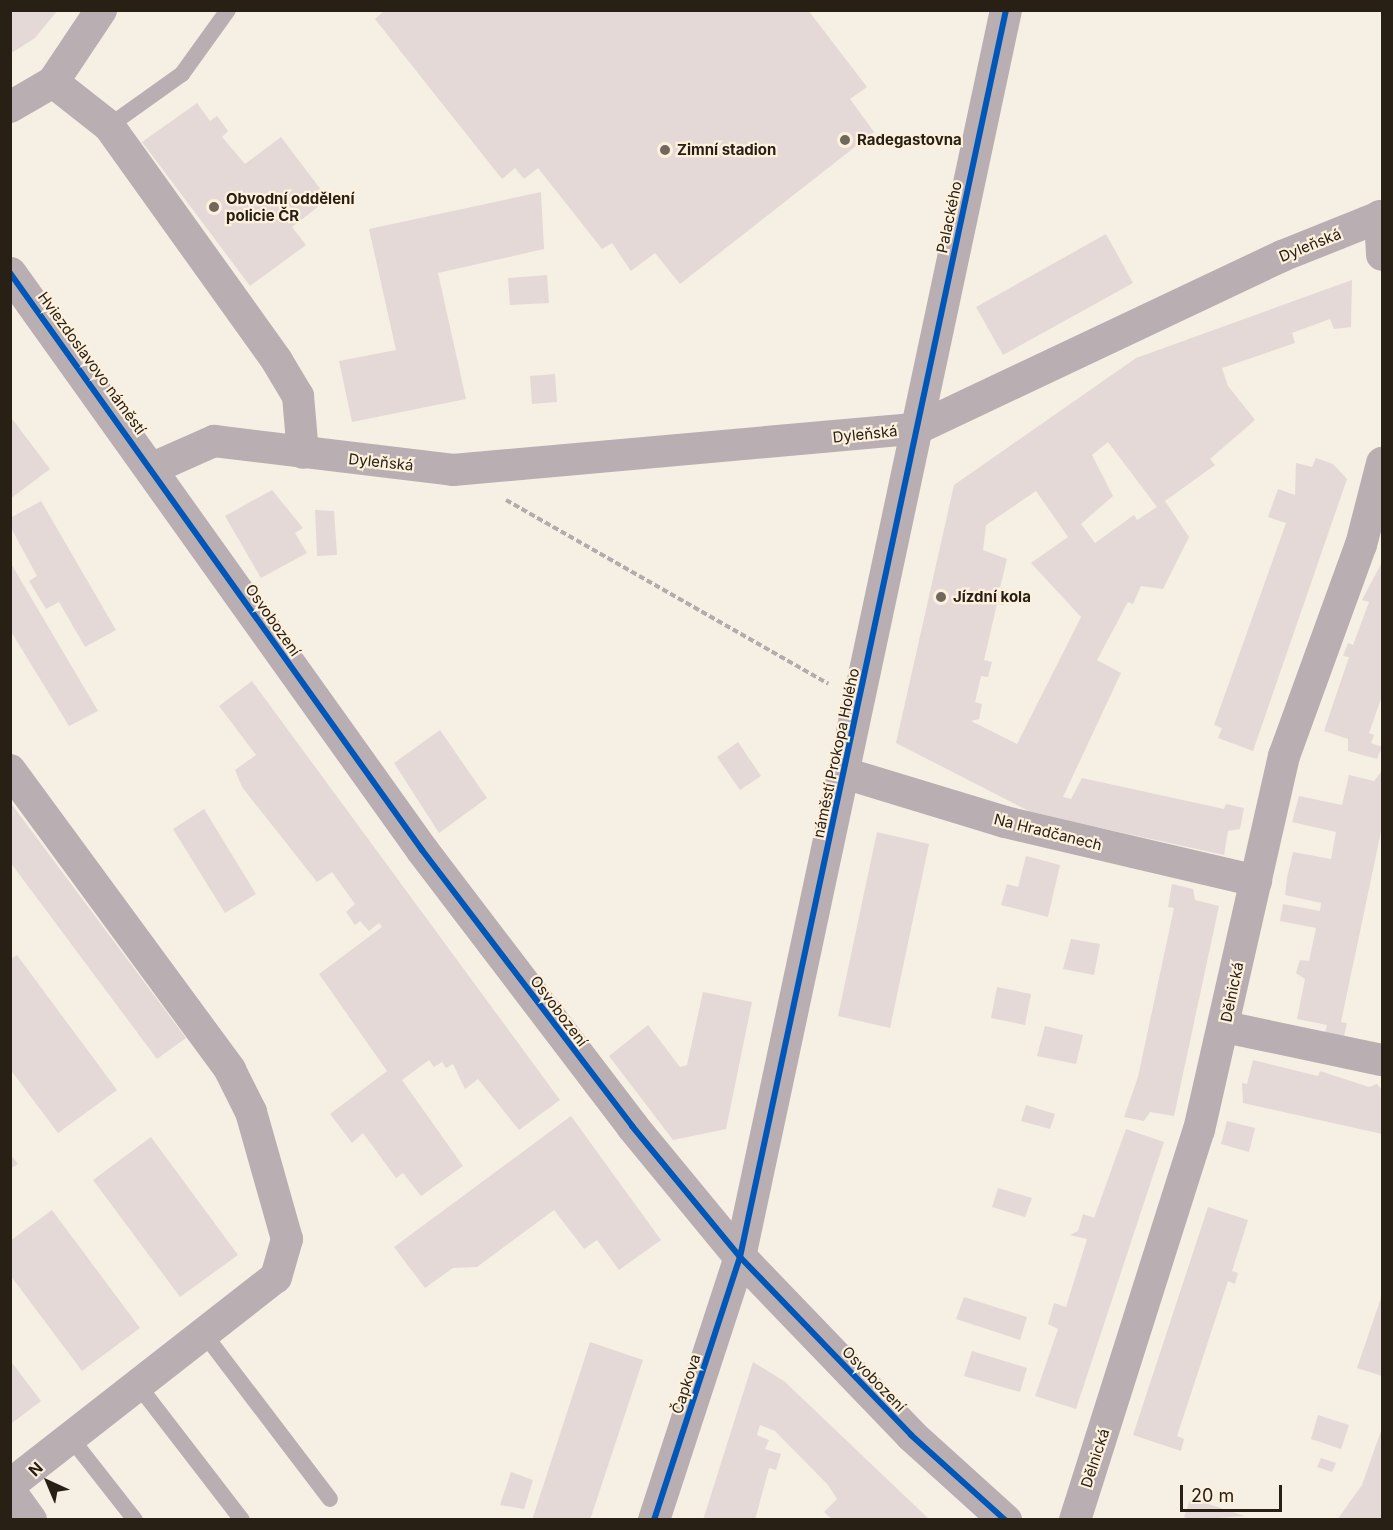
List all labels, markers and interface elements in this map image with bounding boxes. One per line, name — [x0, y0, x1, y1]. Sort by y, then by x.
place label: Radegastovna — [857, 131, 962, 149]
marker: Radegastovna — [838, 133, 852, 147]
place label: Zimní stadion — [677, 141, 776, 159]
marker: Zimní stadion — [658, 143, 672, 157]
street label: Palackého — [933, 179, 965, 255]
place label: Obvodní oddělení policie ČR — [226, 189, 355, 224]
marker: Obvodní oddělení policie ČR — [207, 200, 221, 214]
street label: Dyleňská — [1276, 224, 1344, 266]
street label: Hviezdoslavovo náměstí — [34, 288, 150, 438]
street label: Dyleňská — [832, 422, 898, 446]
street label: Dyleňská — [348, 450, 414, 474]
street label: Osvobození — [242, 581, 304, 659]
place label: Jízdní kola — [953, 588, 1031, 606]
marker: Jízdní kola — [934, 590, 948, 604]
street label: náměstí Prokopa Holého — [809, 666, 863, 840]
street label: Na Hradčanech — [992, 810, 1104, 854]
street label: Dělnická — [1217, 960, 1247, 1024]
street label: Osvobození — [527, 972, 591, 1050]
street label: Osvobození — [838, 1343, 910, 1415]
street label: Čapkova — [668, 1352, 704, 1416]
street label: Dělnická — [1077, 1426, 1113, 1490]
north arrow — [18, 1452, 78, 1512]
text: N — [24, 1458, 47, 1480]
scale bar — [1183, 1473, 1285, 1511]
text: 20 m — [1191, 1485, 1234, 1506]

